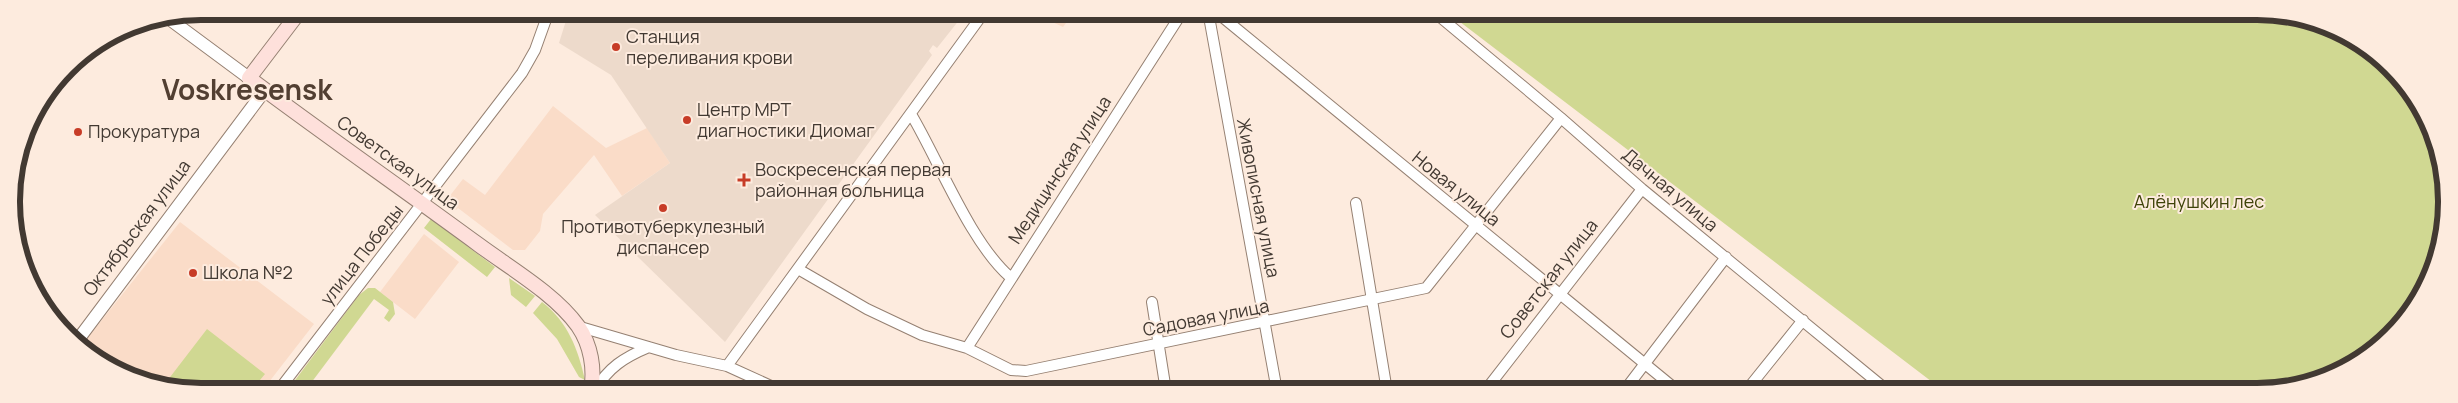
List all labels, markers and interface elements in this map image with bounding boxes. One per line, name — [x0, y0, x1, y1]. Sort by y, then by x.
place label: Станция переливания крови — [626, 24, 793, 69]
marker: Станция переливания крови — [610, 41, 622, 53]
district label: Voskresensk — [162, 70, 333, 108]
street label: Медицинская улица — [1002, 91, 1116, 248]
place label: Центр МРТ диагностики Диомаг — [697, 97, 875, 142]
street label: Советская улица — [333, 110, 465, 215]
marker: Центр МРТ диагностики Диомаг — [681, 114, 693, 126]
street label: Живописная улица — [1232, 116, 1286, 280]
place label: Прокуратура — [88, 119, 200, 143]
marker: Прокуратура — [72, 126, 84, 138]
street label: Дачная улица — [1618, 142, 1724, 236]
street label: Новая улица — [1407, 145, 1506, 231]
street label: Октябрьская улица — [77, 154, 195, 300]
place label: Воскресенская первая районная больница — [755, 157, 951, 202]
marker: Воскресенская первая районная больница — [737, 173, 751, 187]
park label: Алёнушкин лес — [2134, 189, 2264, 213]
street label: улица Победы — [314, 199, 408, 310]
marker: Противотуберкулезный диспансер — [657, 202, 669, 214]
place label: Противотуберкулезный диспансер — [561, 214, 765, 259]
street label: Советская улица — [1494, 214, 1603, 343]
place label: Школа №2 — [203, 260, 293, 284]
marker: Школа №2 — [187, 267, 199, 279]
street label: Садовая улица — [1141, 293, 1271, 341]

